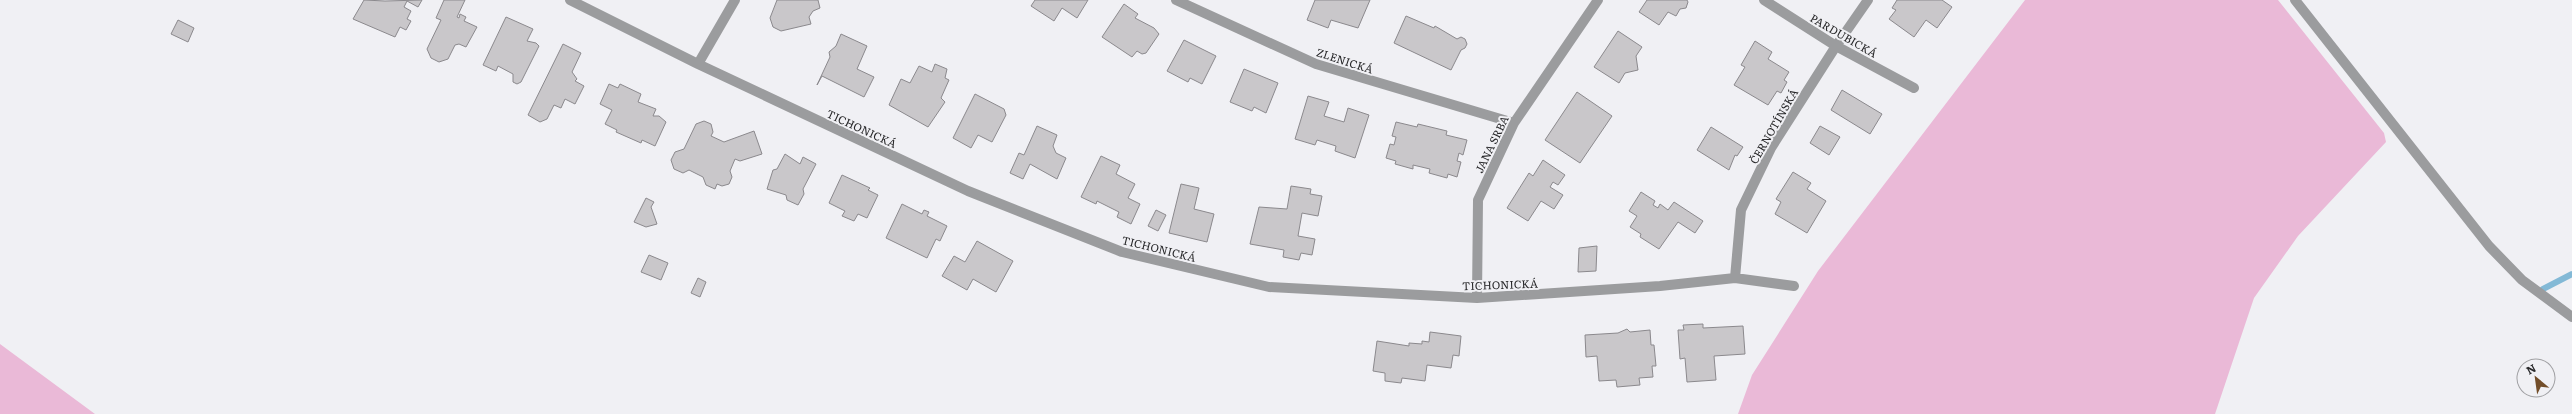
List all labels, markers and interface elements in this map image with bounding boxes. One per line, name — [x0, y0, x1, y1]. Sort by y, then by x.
street label: PARDUBICKÁ — [1807, 9, 1881, 61]
street label: ZLENICKÁ — [1314, 43, 1376, 77]
street label: ČERNOTÍNSKÁ — [1745, 85, 1801, 167]
street label: TICHONICKÁ — [824, 105, 900, 151]
street label: JANA SRBA — [1470, 113, 1512, 175]
street label: TICHONICKÁ — [1120, 231, 1198, 265]
street label: TICHONICKÁ — [1462, 275, 1538, 293]
north arrow — [2516, 358, 2556, 398]
text: N — [2523, 359, 2539, 378]

